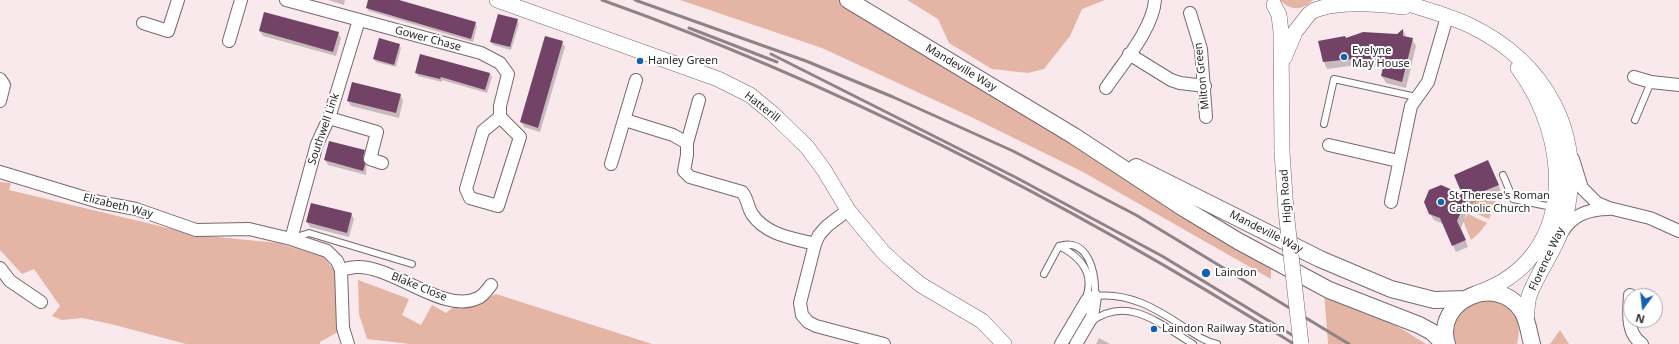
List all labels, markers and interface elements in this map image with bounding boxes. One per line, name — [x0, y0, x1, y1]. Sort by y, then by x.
street label: Gower Chase — [393, 24, 463, 54]
street label: Mandeville Way — [923, 42, 999, 94]
street label: Milton Green — [1192, 42, 1212, 110]
place label: Evelyne May House — [1352, 44, 1410, 70]
marker: Evelyne May House — [1339, 52, 1349, 62]
place label: Hanley Green — [648, 54, 718, 68]
marker: Hanley Green — [635, 56, 645, 66]
street label: Hatterill — [742, 89, 782, 125]
street label: Southwell Link — [306, 91, 342, 167]
street label: High Road — [1278, 169, 1294, 223]
place label: St Therese's Roman Catholic Church — [1449, 189, 1550, 215]
street label: Elizabeth Way — [82, 191, 154, 221]
marker: St Therese's Roman Catholic Church — [1436, 197, 1446, 207]
street label: Mandeville Way — [1227, 208, 1305, 256]
street label: Florence Way — [1527, 225, 1567, 293]
place label: Laindon — [1215, 266, 1257, 280]
marker: Laindon — [1200, 267, 1212, 279]
street label: Blake Close — [389, 270, 449, 304]
north arrow — [1623, 288, 1663, 328]
text: N — [1634, 311, 1646, 328]
place label: Laindon Railway Station — [1162, 322, 1285, 336]
marker: Laindon Railway Station — [1149, 324, 1159, 334]

